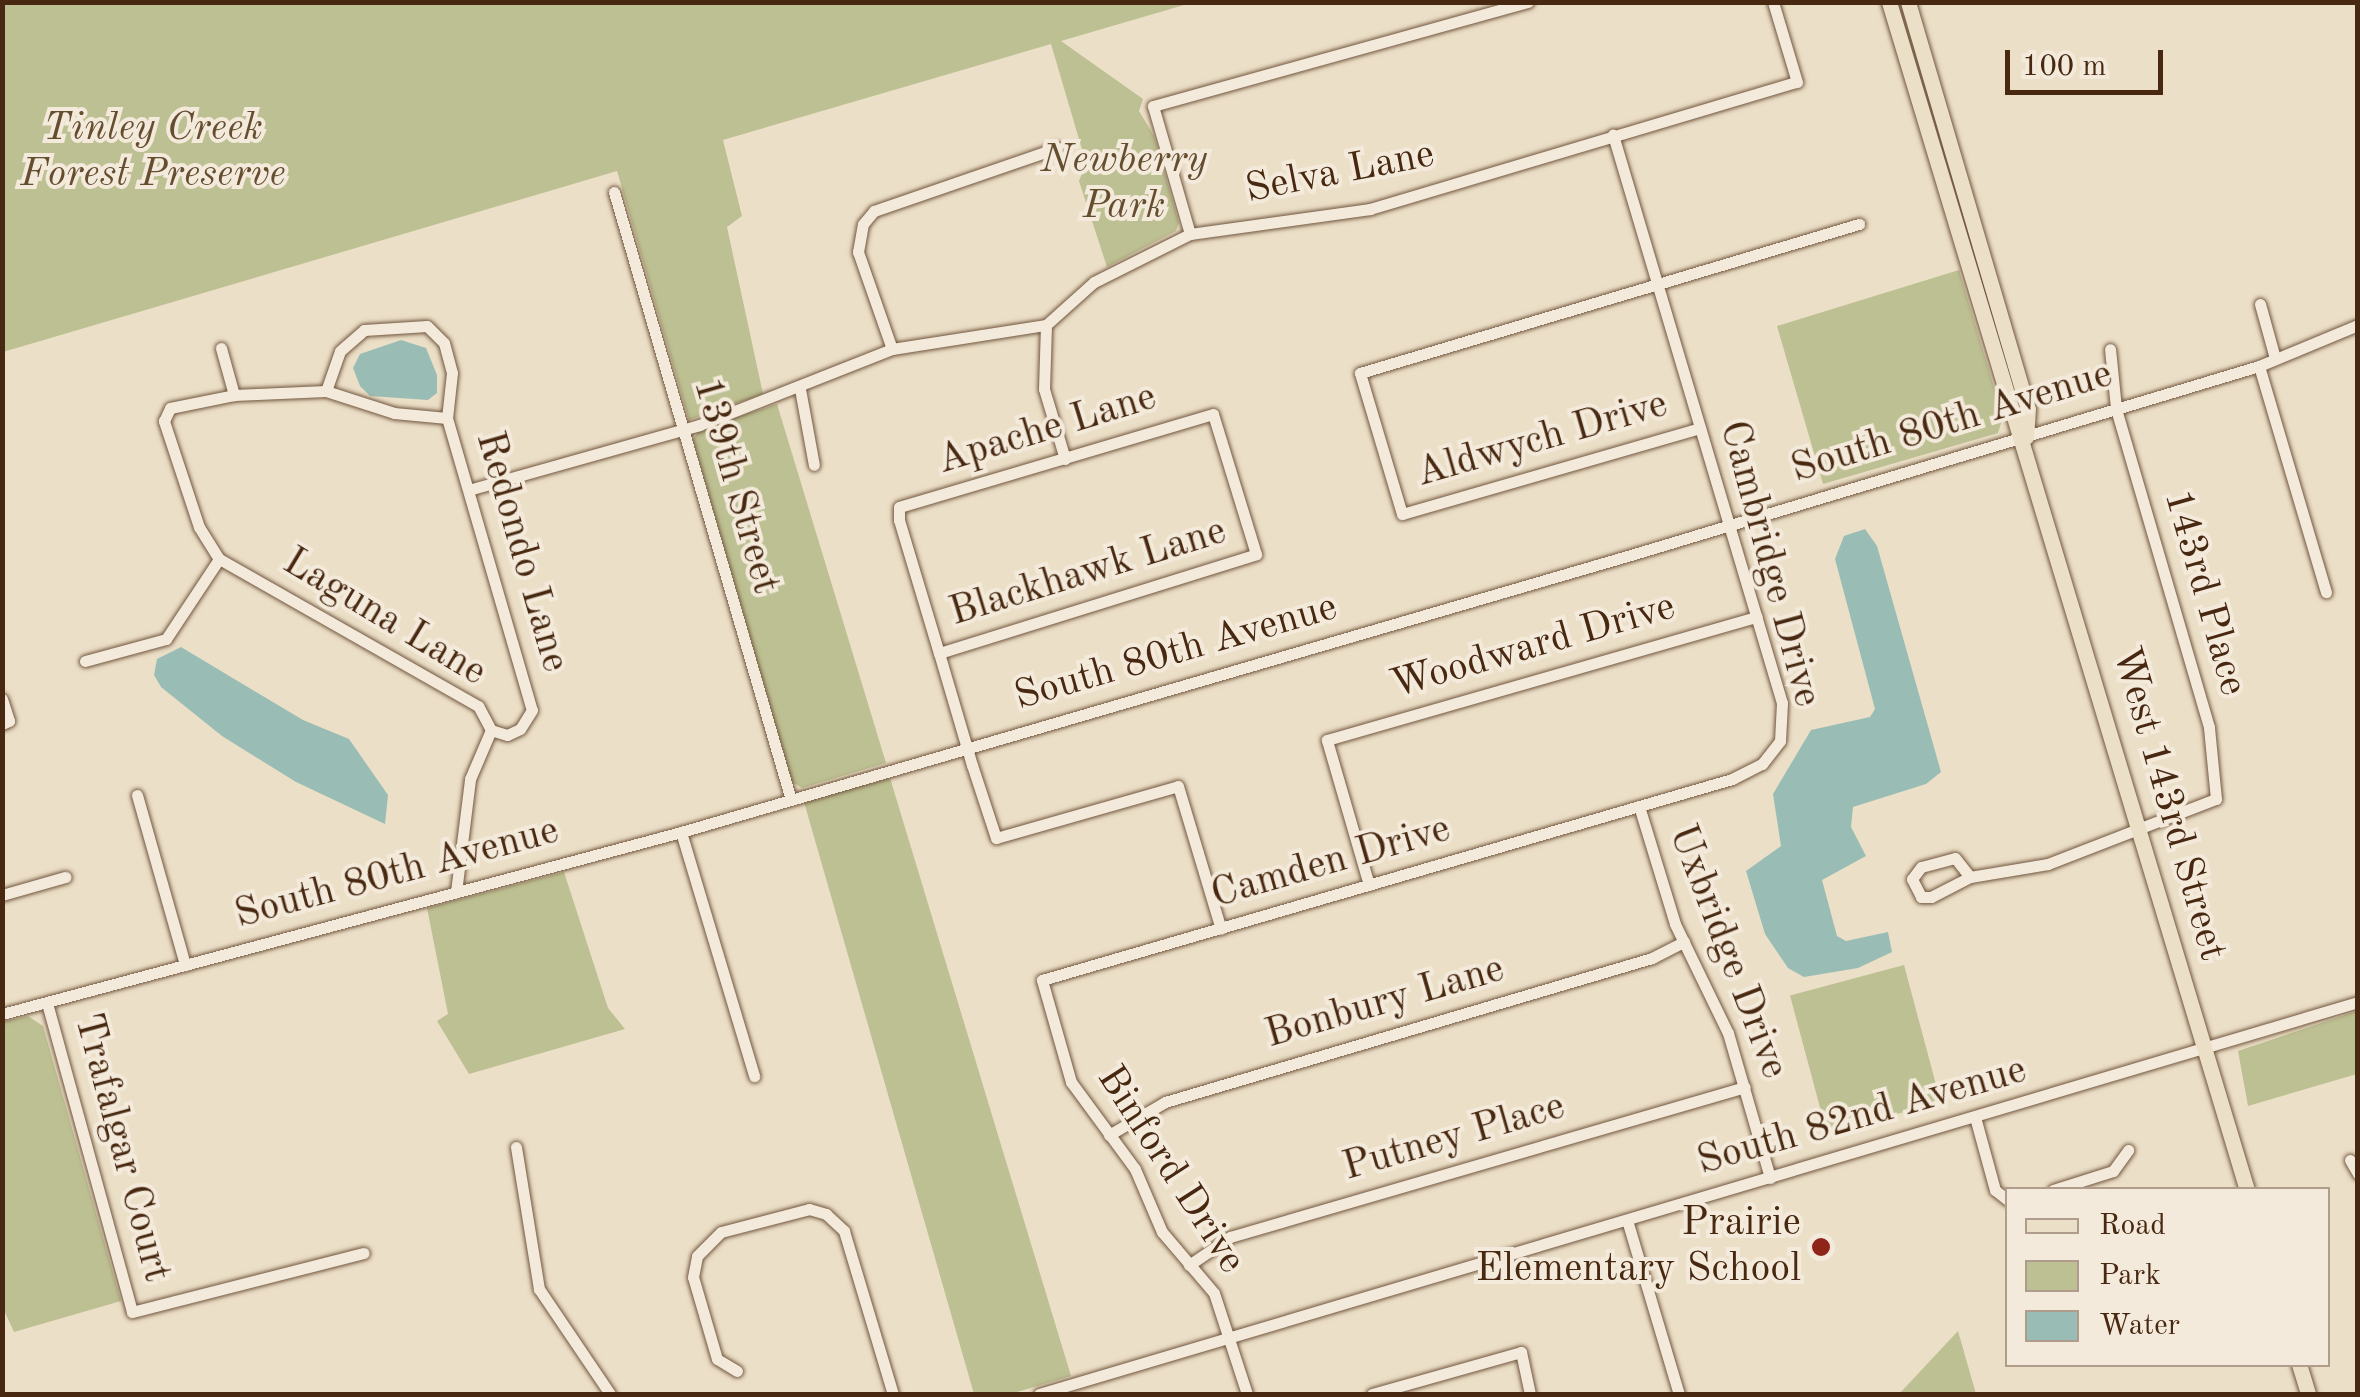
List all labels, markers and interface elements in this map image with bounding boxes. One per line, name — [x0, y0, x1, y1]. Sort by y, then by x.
scale bar — [2010, 30, 2168, 92]
text: 100 m — [2022, 52, 2106, 82]
park label: Tinley Creek Forest Preserve — [20, 105, 286, 199]
street label: Selva Lane — [1241, 131, 1439, 215]
park label: Newberry Park — [1040, 137, 1208, 231]
street label: South 80th Avenue — [1786, 351, 2118, 495]
street label: 139th Street — [681, 372, 789, 600]
street label: Apache Lane — [932, 374, 1162, 486]
street label: Aldwych Drive — [1411, 381, 1673, 499]
street label: Cambridge Drive — [1708, 416, 1830, 712]
street label: Redondo Lane — [464, 426, 578, 678]
street label: 143rd Place — [2152, 485, 2256, 701]
street label: Blackhawk Lane — [944, 508, 1232, 638]
street label: Laguna Lane — [274, 539, 494, 697]
street label: Woodward Drive — [1385, 583, 1681, 711]
street label: South 80th Avenue — [1009, 584, 1343, 722]
street label: West 143rd Street — [2100, 642, 2236, 966]
street label: Camden Drive — [1206, 806, 1456, 920]
street label: South 80th Avenue — [230, 808, 564, 940]
street label: Uxbridge Drive — [1657, 818, 1797, 1086]
street label: Bonbury Lane — [1260, 946, 1510, 1060]
street label: Trafalgar Court — [62, 1009, 180, 1287]
street label: South 82nd Avenue — [1692, 1047, 2032, 1187]
street label: Binford Drive — [1085, 1057, 1255, 1283]
street label: Putney Place — [1338, 1083, 1570, 1193]
legend — [2005, 1187, 2330, 1367]
place label: Prairie Elementary School — [1475, 1200, 1801, 1294]
text: Road — [2099, 1211, 2166, 1241]
marker: Prairie Elementary School — [1810, 1236, 1832, 1258]
text: Park — [2099, 1261, 2161, 1291]
text: Water — [2099, 1311, 2180, 1341]

